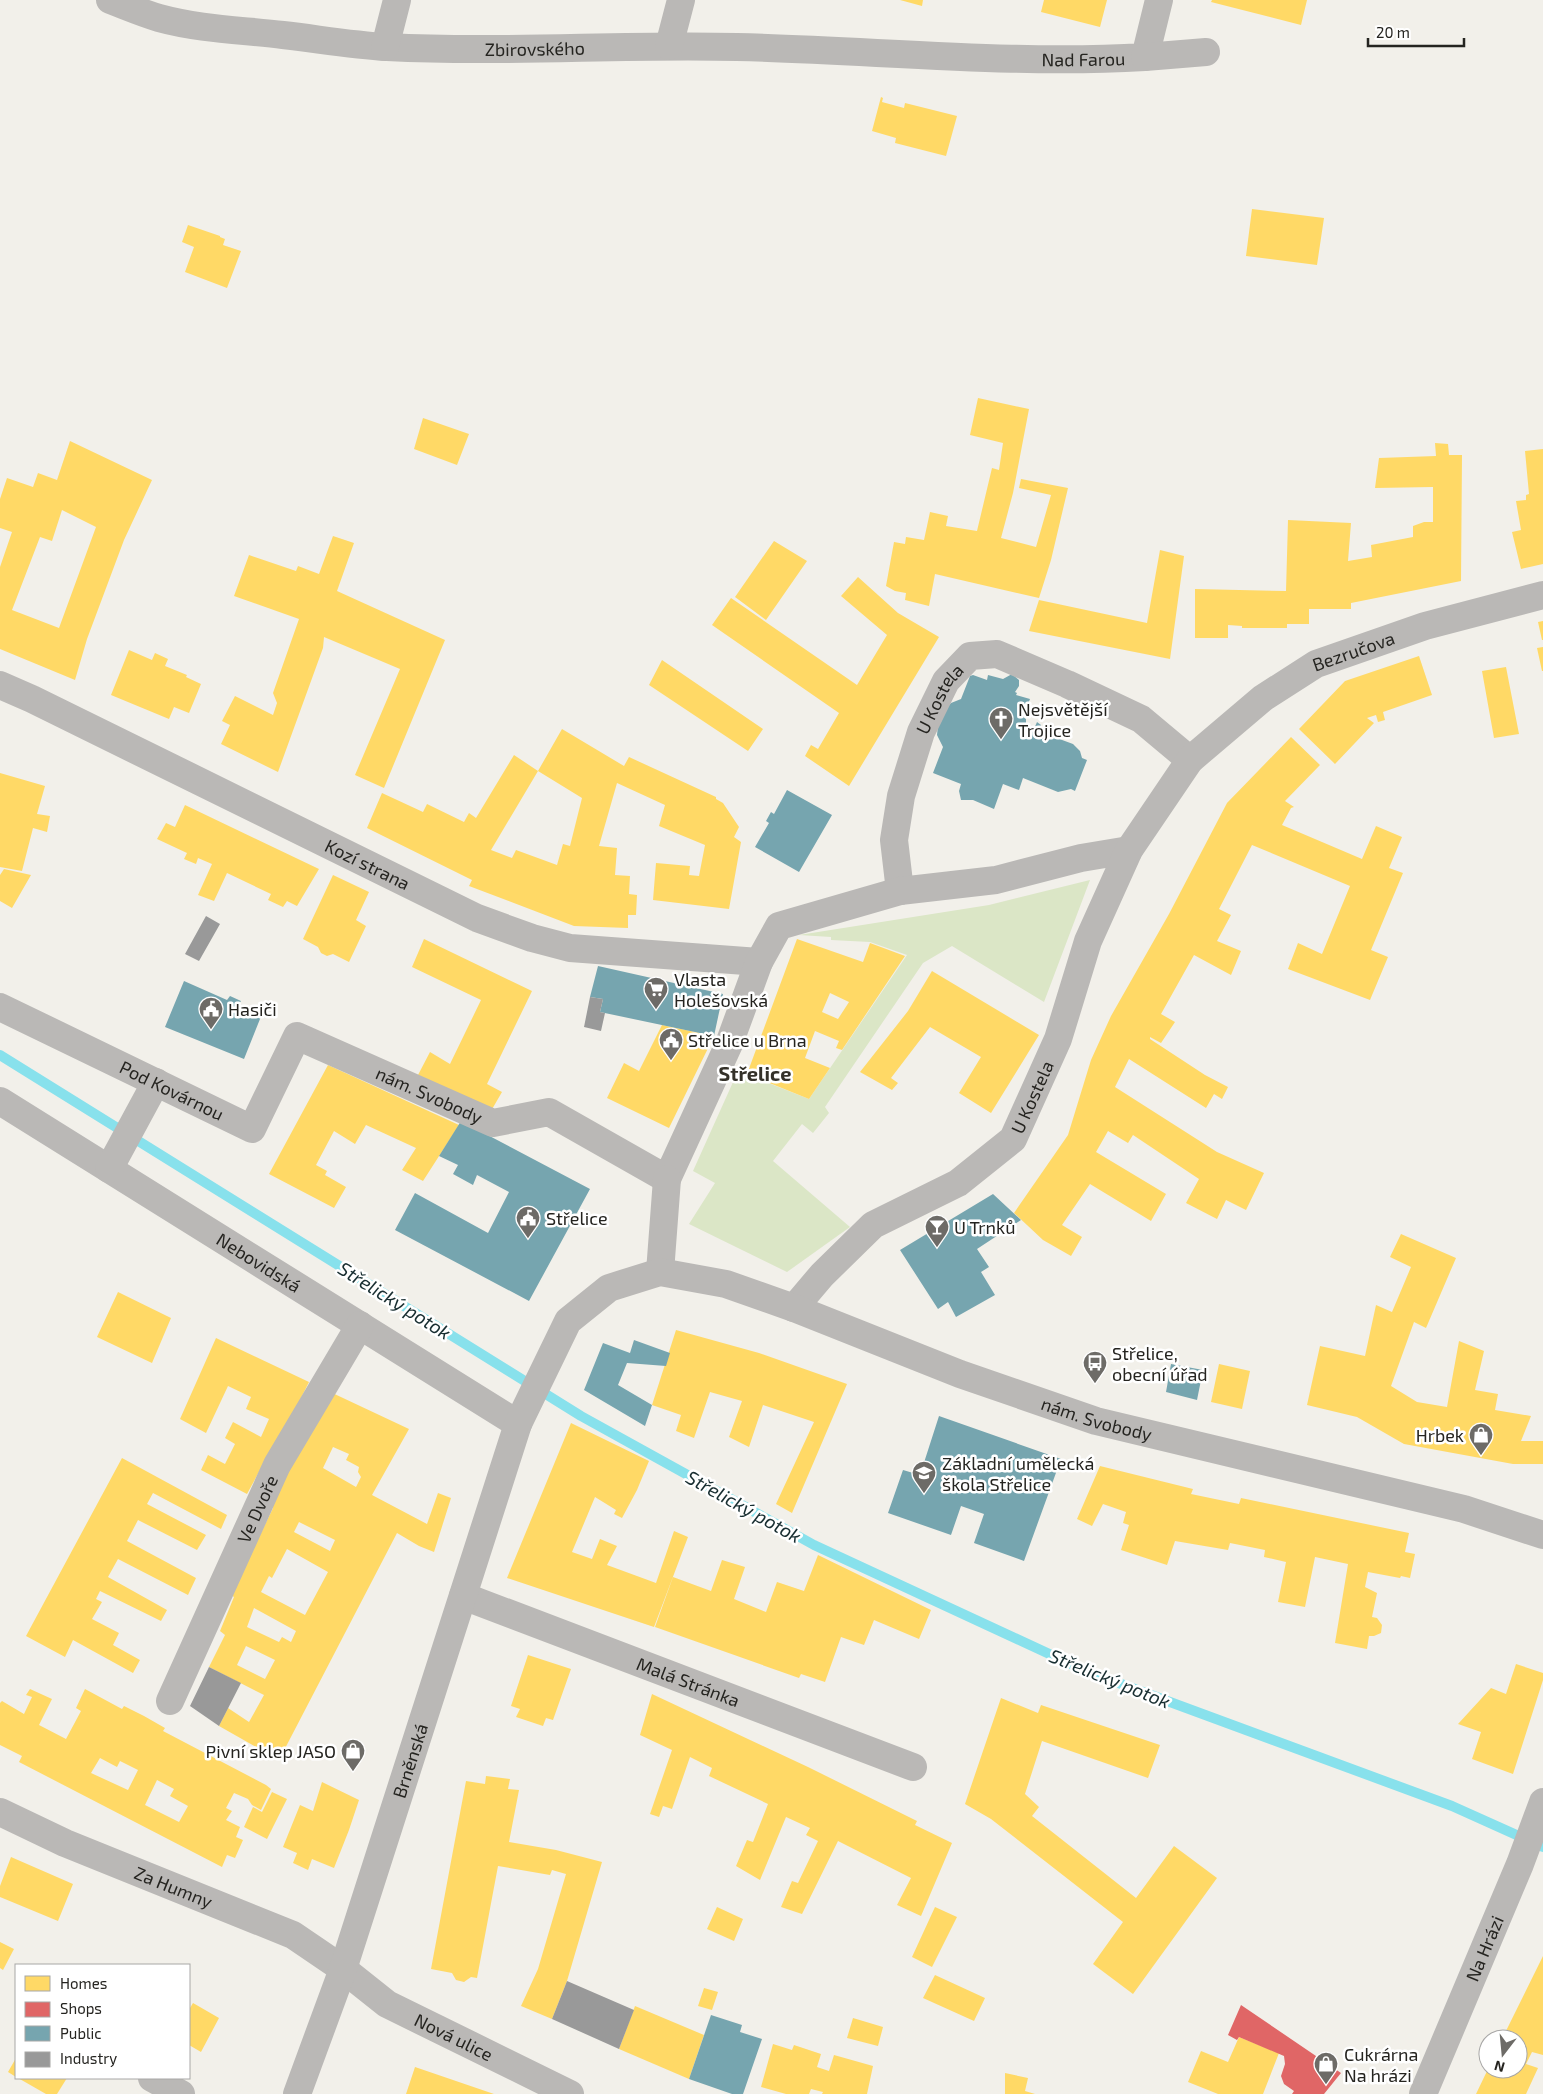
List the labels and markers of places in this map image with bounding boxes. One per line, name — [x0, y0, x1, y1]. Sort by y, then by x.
place label: Nejsvětější Trojice — [1018, 698, 1108, 741]
church icon: Nejsvětější Trojice — [988, 706, 1014, 740]
place label: Vlasta Holešovská — [674, 968, 768, 1011]
supermarket icon: Vlasta Holešovská — [643, 976, 669, 1010]
public building icon: Hasiči — [198, 996, 224, 1030]
place label: Hasiči — [228, 998, 277, 1020]
public building icon: Střelice u Brna — [658, 1027, 684, 1061]
place label: Střelice u Brna — [688, 1029, 807, 1051]
public building icon: Střelice — [515, 1205, 541, 1239]
place label: Střelice — [546, 1207, 608, 1229]
bar icon: U Trnků — [924, 1214, 950, 1248]
place label: U Trnků — [954, 1216, 1015, 1238]
place label: Střelice, obecní úřad — [1112, 1342, 1208, 1385]
bus stop icon: Střelice, obecní úřad — [1082, 1350, 1108, 1384]
shop icon: Hrbek — [1468, 1422, 1494, 1456]
place label: Hrbek — [1416, 1424, 1464, 1446]
place label: Základní umělecká škola Střelice — [942, 1452, 1094, 1495]
school or university icon: Základní umělecká škola Střelice — [911, 1460, 937, 1494]
shop icon: Pivní sklep JASO — [340, 1738, 366, 1772]
place label: Pivní sklep JASO — [206, 1740, 336, 1762]
place label: Cukrárna Na hrázi — [1344, 2043, 1418, 2086]
shop icon: Cukrárna Na hrázi — [1313, 2051, 1339, 2085]

